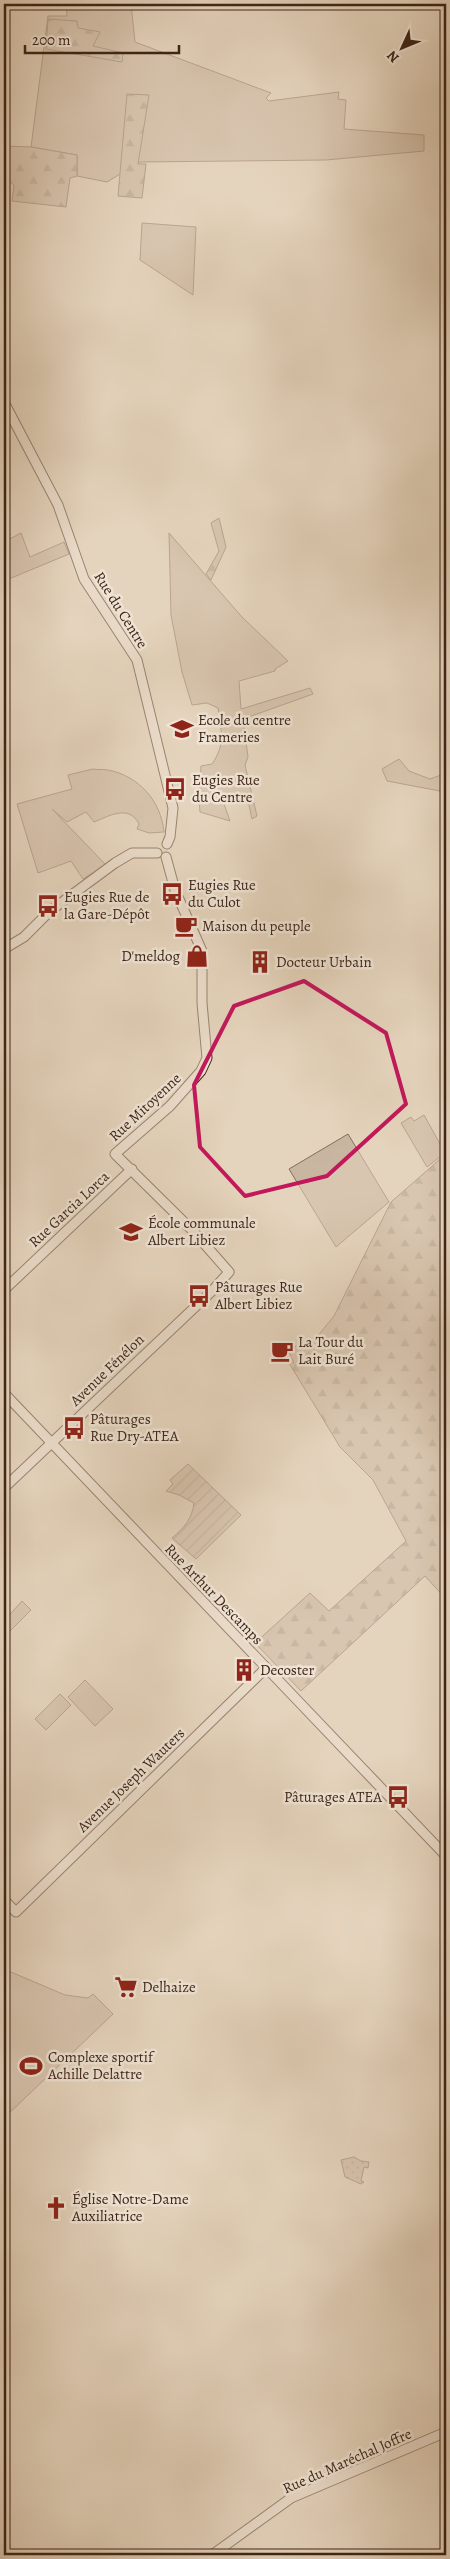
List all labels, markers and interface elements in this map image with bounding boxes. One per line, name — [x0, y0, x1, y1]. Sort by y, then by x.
scale bar — [25, 22, 179, 54]
north arrow — [378, 22, 428, 72]
text: 200 m — [32, 30, 71, 50]
text: N — [383, 46, 403, 67]
street label: Rue du Centre — [89, 568, 153, 652]
place label: Ecole du centre Frameries — [198, 710, 291, 747]
school or university icon: Ecole du centre Frameries — [169, 716, 195, 742]
place label: Eugies Rue du Centre — [192, 770, 260, 807]
bus stop icon: Eugies Rue du Centre — [162, 776, 188, 802]
place label: Eugies Rue du Culot — [188, 875, 256, 912]
bus stop icon: Eugies Rue du Culot — [159, 881, 185, 907]
place label: Eugies Rue de la Gare-Dépôt — [64, 887, 150, 924]
bus stop icon: Eugies Rue de la Gare-Dépôt — [35, 893, 61, 919]
cafe icon: Maison du peuple — [173, 913, 199, 939]
place label: Maison du peuple — [202, 916, 311, 936]
shop icon: D'meldog — [184, 943, 210, 969]
place label: D'meldog — [121, 946, 180, 966]
building icon: Docteur Urbain — [247, 949, 273, 975]
place label: Docteur Urbain — [276, 952, 372, 972]
street label: Rue Mitoyenne — [105, 1068, 186, 1146]
street label: Rue Garcia Lorca — [24, 1166, 114, 1252]
place label: École communale Albert Libiez — [147, 1213, 256, 1250]
school or university icon: École communale Albert Libiez — [118, 1219, 144, 1245]
place label: Pâturages Rue Albert Libiez — [214, 1277, 303, 1314]
bus stop icon: Pâturages Rue Albert Libiez — [186, 1283, 212, 1309]
street label: Avenue Fénélon — [65, 1330, 148, 1411]
place label: La Tour du Lait Buré — [298, 1332, 364, 1369]
cafe icon: La Tour du Lait Buré — [269, 1338, 295, 1364]
place label: Pâturages Rue Dry-ATEA — [90, 1409, 179, 1446]
bus stop icon: Pâturages Rue Dry-ATEA — [61, 1415, 87, 1441]
street label: Rue Arthur Descamps — [160, 1539, 268, 1649]
building icon: Decoster — [231, 1657, 257, 1683]
place label: Decoster — [260, 1660, 315, 1680]
street label: Avenue Joseph Wauters — [72, 1723, 189, 1837]
bus stop icon: Pâturages ATEA — [385, 1784, 411, 1810]
place label: Pâturages ATEA — [284, 1787, 382, 1807]
supermarket icon: Delhaize — [113, 1974, 139, 2000]
place label: Delhaize — [142, 1977, 196, 1997]
place label: Complexe sportif Achille Delattre — [47, 2047, 155, 2084]
sports icon: Complexe sportif Achille Delattre — [18, 2053, 44, 2079]
place label: Église Notre-Dame Auxiliatrice — [71, 2189, 189, 2226]
church icon: Église Notre-Dame Auxiliatrice — [43, 2195, 69, 2221]
street label: Rue du Maréchal Joffre — [279, 2423, 415, 2498]

